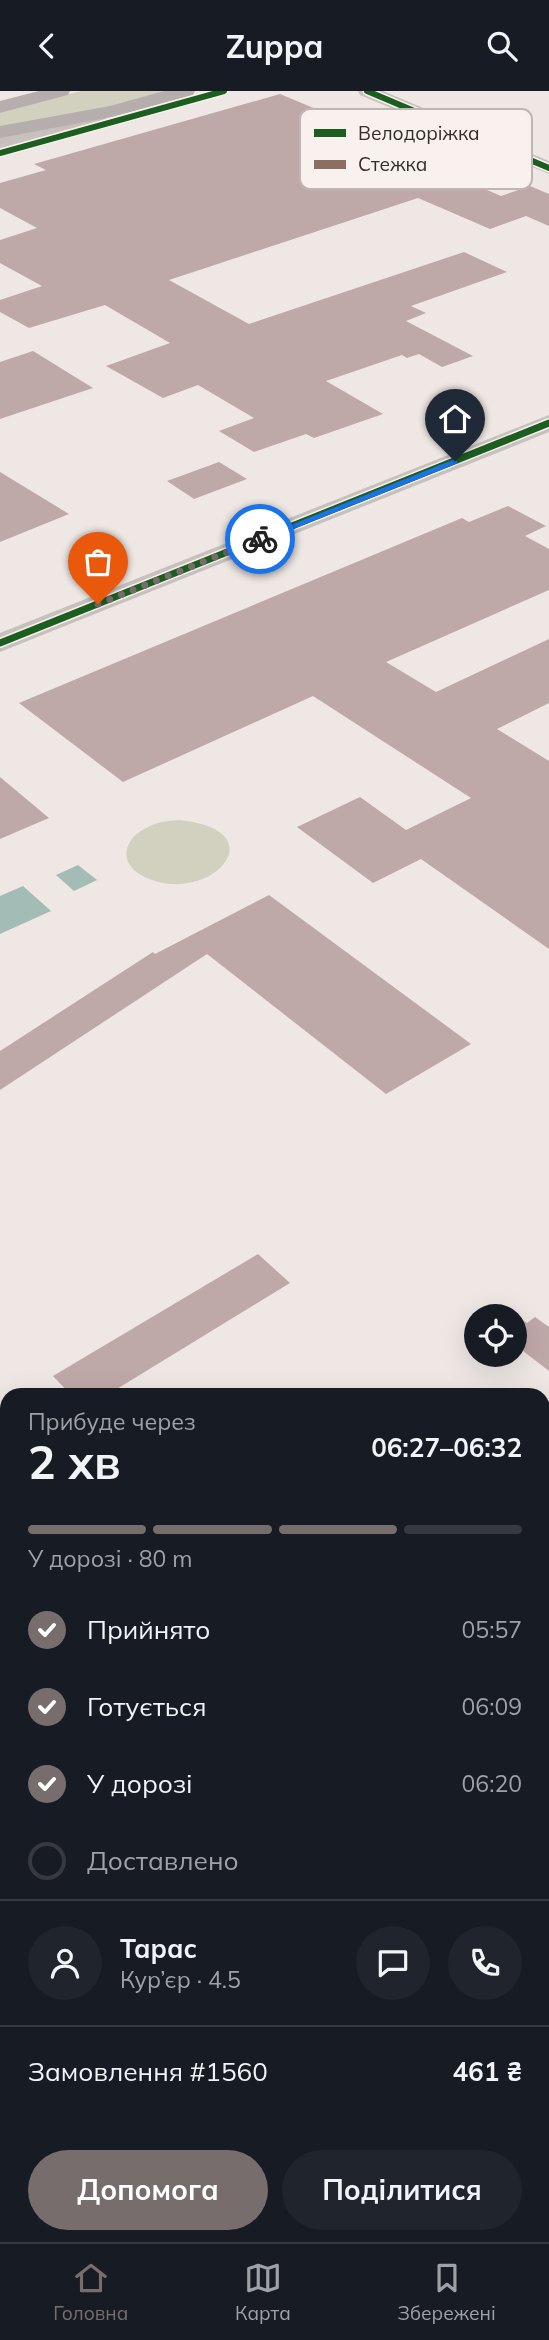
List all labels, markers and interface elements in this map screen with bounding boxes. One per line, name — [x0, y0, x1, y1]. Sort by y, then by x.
text: Zuppa — [226, 26, 323, 66]
icon: back — [28, 27, 66, 65]
icon: search — [483, 27, 521, 65]
legend — [300, 109, 532, 189]
text: Велодоріжка — [358, 121, 480, 145]
text: Стежка — [358, 152, 427, 176]
pin — [425, 389, 485, 461]
icon: home — [436, 400, 474, 438]
courier — [225, 504, 295, 574]
icon: bike — [241, 520, 279, 558]
pin — [68, 532, 128, 604]
icon: bag — [79, 543, 117, 581]
map controls — [464, 1304, 527, 1367]
button: locate — [464, 1304, 527, 1367]
text: Прибуде через — [28, 1407, 196, 1436]
text: 06:27–06:32 — [371, 1431, 522, 1464]
text: 2 хв — [28, 1433, 121, 1491]
text: У дорозі · 80 m — [28, 1544, 193, 1573]
icon: check — [28, 1611, 66, 1649]
text: Прийнято — [87, 1613, 210, 1646]
text: 05:57 — [462, 1615, 522, 1644]
icon: check — [28, 1688, 66, 1726]
text: Готується — [87, 1690, 206, 1723]
text: 06:09 — [462, 1692, 522, 1721]
icon: check — [28, 1765, 66, 1803]
text: У дорозі — [87, 1767, 193, 1800]
text: 06:20 — [462, 1769, 522, 1798]
text: Доставлено — [87, 1844, 239, 1877]
button: person — [28, 1926, 102, 2000]
button: chat — [356, 1926, 430, 2000]
button: phone — [448, 1926, 522, 2000]
text: Тарас — [120, 1932, 197, 1965]
text: Кур’єр · 4.5 — [120, 1965, 241, 1994]
text: Замовлення #1560 — [28, 2055, 268, 2088]
text: 461 ₴ — [452, 2055, 522, 2088]
button: Допомога — [28, 2150, 268, 2230]
button: Поділитися — [282, 2150, 522, 2230]
tab: Головна — [53, 2259, 128, 2325]
tab: Карта — [235, 2259, 291, 2325]
tab: Збережені — [398, 2259, 496, 2325]

